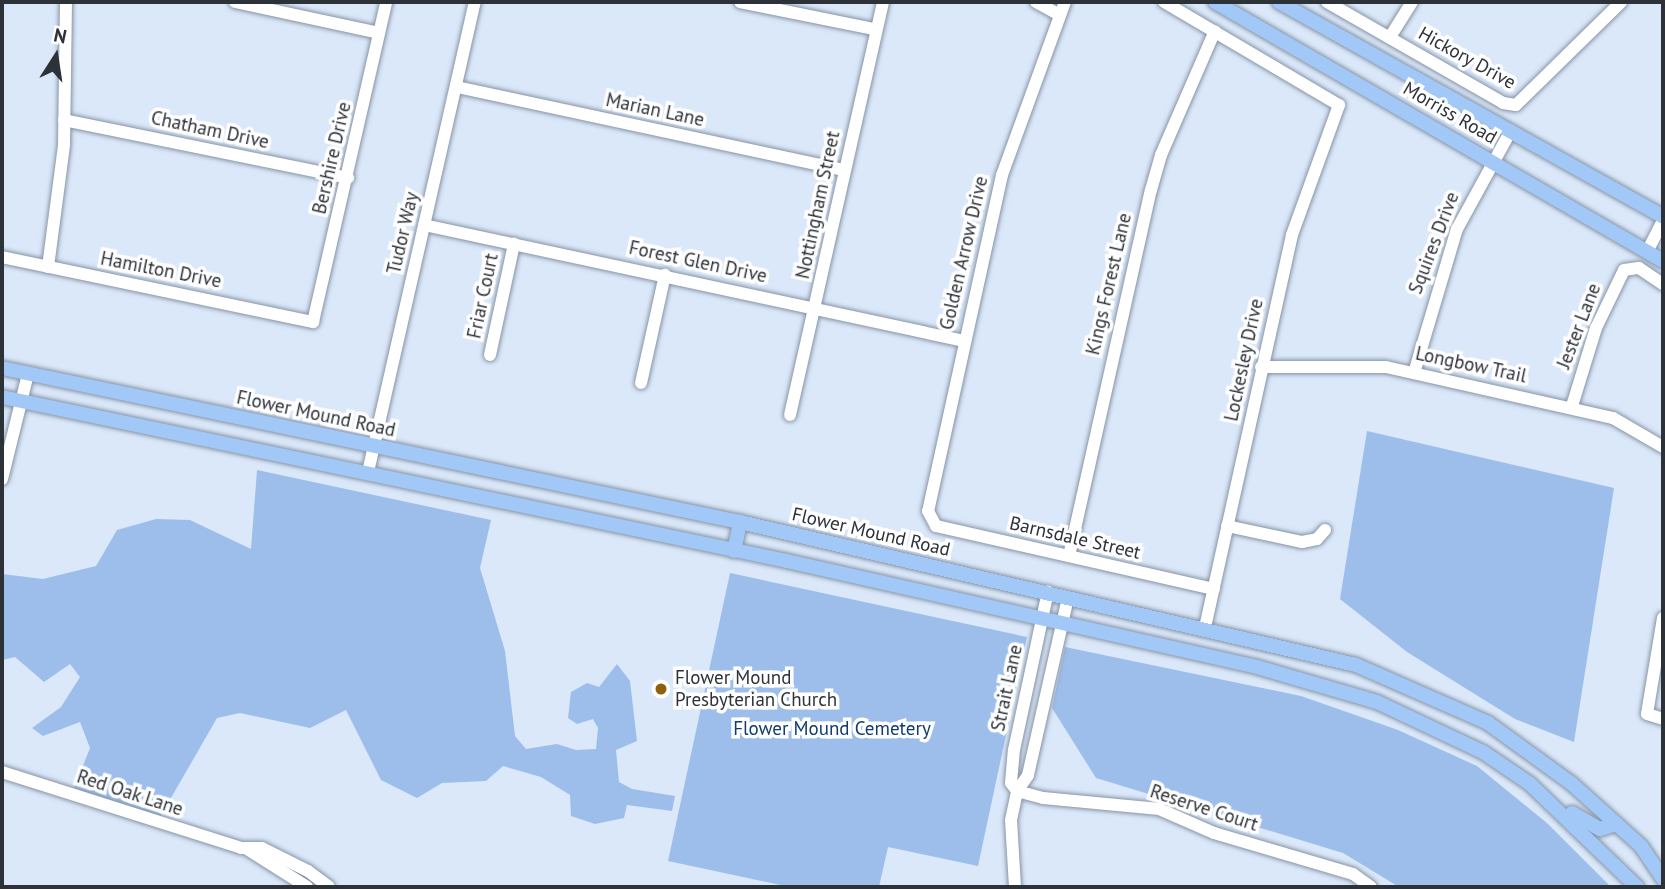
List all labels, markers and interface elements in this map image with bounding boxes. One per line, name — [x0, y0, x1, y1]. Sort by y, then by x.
north arrow — [21, 21, 91, 91]
text: N — [52, 22, 69, 48]
street label: Hickory Drive — [1414, 22, 1520, 94]
street label: Morriss Road — [1399, 77, 1501, 149]
street label: Marian Lane — [604, 88, 706, 132]
street label: Bershire Drive — [308, 100, 356, 216]
street label: Chatham Drive — [149, 106, 271, 154]
street label: Nottingham Street — [791, 129, 845, 281]
street label: Golden Arrow Drive — [935, 173, 993, 333]
street label: Squires Drive — [1404, 189, 1464, 297]
street label: Tudor Way — [382, 190, 424, 276]
street label: Kings Forest Lane — [1082, 211, 1136, 357]
street label: Forest Glen Drive — [627, 236, 769, 288]
street label: Hamilton Drive — [99, 247, 223, 293]
street label: Friar Court — [463, 251, 503, 341]
street label: Jester Lane — [1552, 280, 1606, 372]
street label: Lockesley Drive — [1220, 296, 1268, 424]
street label: Longbow Trail — [1413, 342, 1529, 388]
street label: Flower Mound Road — [235, 386, 397, 442]
street label: Flower Mound Road — [790, 503, 952, 561]
street label: Barnsdale Street — [1007, 512, 1143, 564]
street label: Strait Lane — [987, 643, 1027, 733]
place label: Flower Mound Presbyterian Church — [675, 667, 837, 711]
marker: Flower Mound Presbyterian Church — [653, 681, 669, 697]
park label: Flower Mound Cemetery — [733, 718, 931, 740]
street label: Red Oak Lane — [74, 765, 186, 821]
street label: Reserve Court — [1147, 780, 1261, 836]

